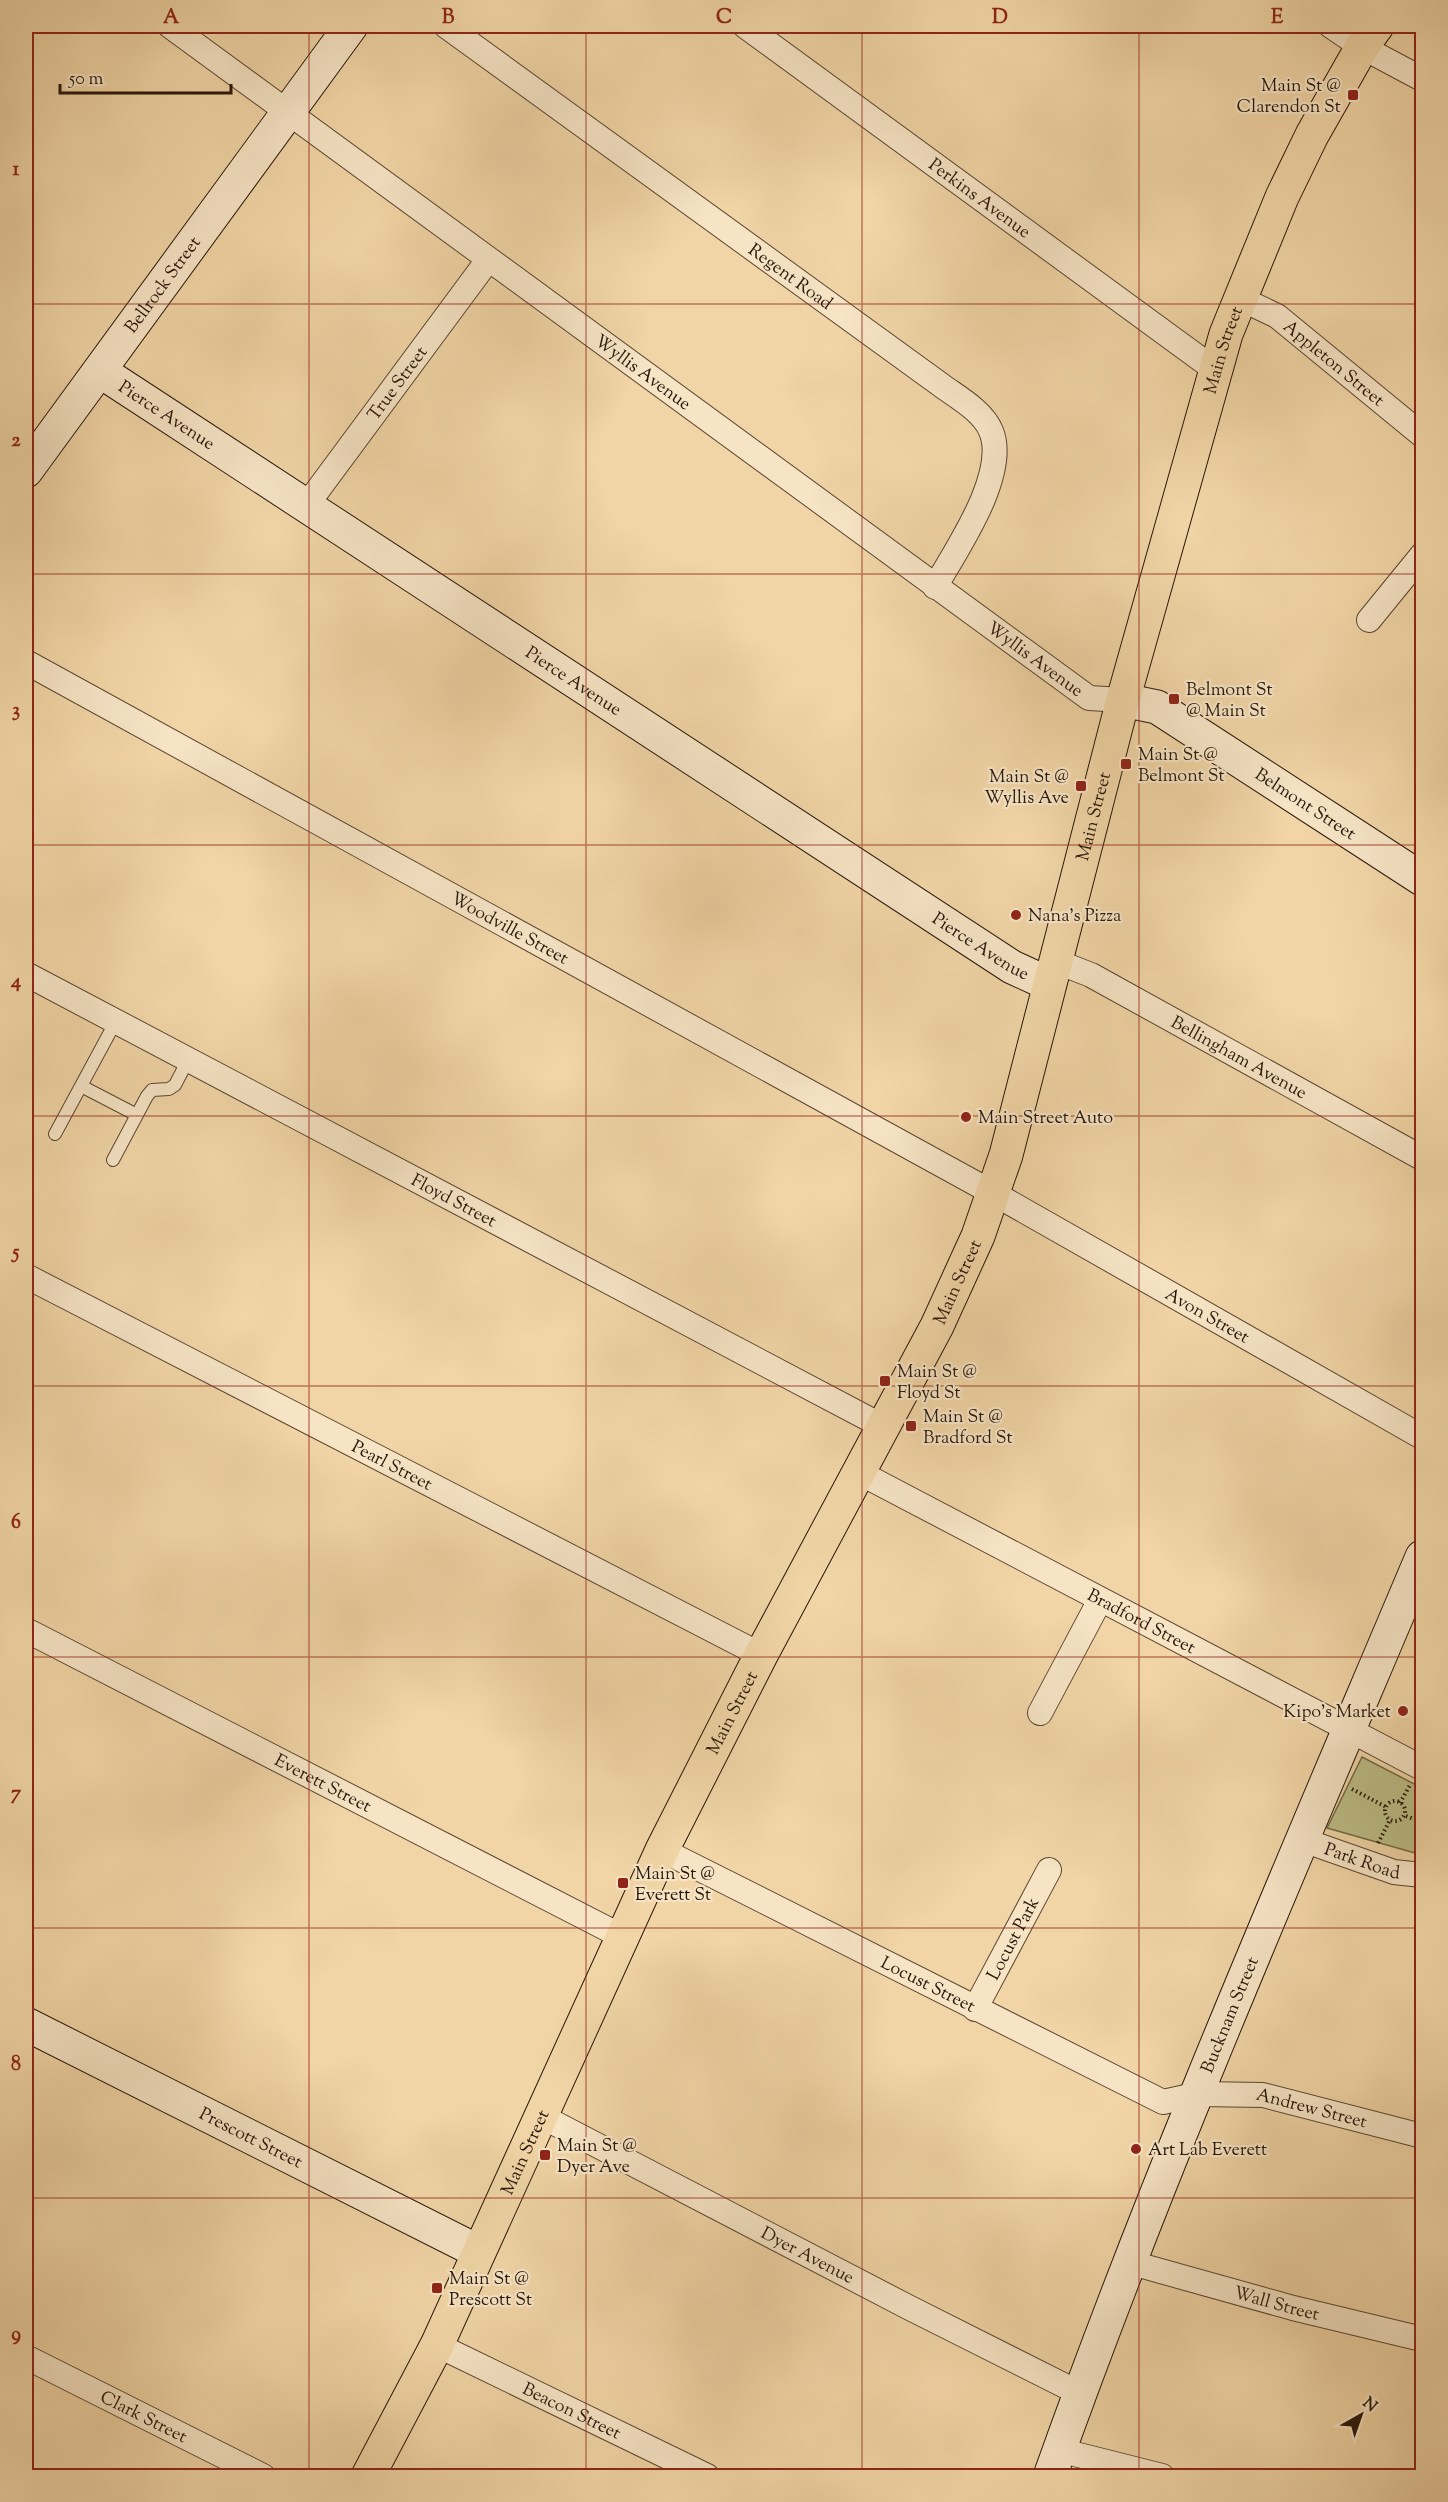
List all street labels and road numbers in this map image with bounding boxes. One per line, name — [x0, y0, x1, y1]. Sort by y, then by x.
street label: Perkins Avenue — [922, 153, 1035, 246]
street label: Bellrock Street — [120, 232, 208, 339]
street label: Regent Road — [742, 238, 837, 317]
street label: Main Street — [1199, 303, 1251, 397]
street label: Appleton Street — [1277, 315, 1389, 414]
street label: Wyllis Avenue — [588, 329, 696, 418]
street label: True Street — [362, 342, 435, 427]
street label: Pierce Avenue — [112, 375, 219, 458]
street label: Wyllis Avenue — [980, 616, 1088, 705]
street label: Pierce Avenue — [519, 641, 626, 723]
street label: Belmont Street — [1249, 763, 1360, 848]
street label: Main Street — [1071, 769, 1119, 864]
street label: Woodville Street — [445, 886, 573, 972]
street label: Pierce Avenue — [926, 907, 1033, 988]
street label: Bellingham Avenue — [1165, 1011, 1311, 1107]
street label: Floyd Street — [406, 1168, 500, 1235]
street label: Main Street — [928, 1236, 990, 1330]
street label: Avon Street — [1160, 1282, 1254, 1351]
street label: Pearl Street — [346, 1435, 436, 1498]
street label: Bradford Street — [1082, 1583, 1199, 1662]
street label: Main Street — [701, 1667, 766, 1760]
street label: Everett Street — [269, 1749, 375, 1820]
street label: Park Road — [1320, 1837, 1401, 1888]
street label: Locust Park — [982, 1893, 1047, 1985]
street label: Locust Street — [876, 1951, 979, 2020]
street label: Bucknam Street — [1195, 1953, 1267, 2078]
street label: Andrew Street — [1253, 2083, 1370, 2136]
street label: Prescott Street — [194, 2102, 306, 2176]
street label: Main Street — [496, 2106, 557, 2200]
street label: Dyer Avenue — [756, 2222, 858, 2292]
street label: Wall Street — [1230, 2281, 1321, 2329]
street label: Beacon Street — [517, 2377, 625, 2447]
street label: Clark Street — [95, 2385, 191, 2451]

